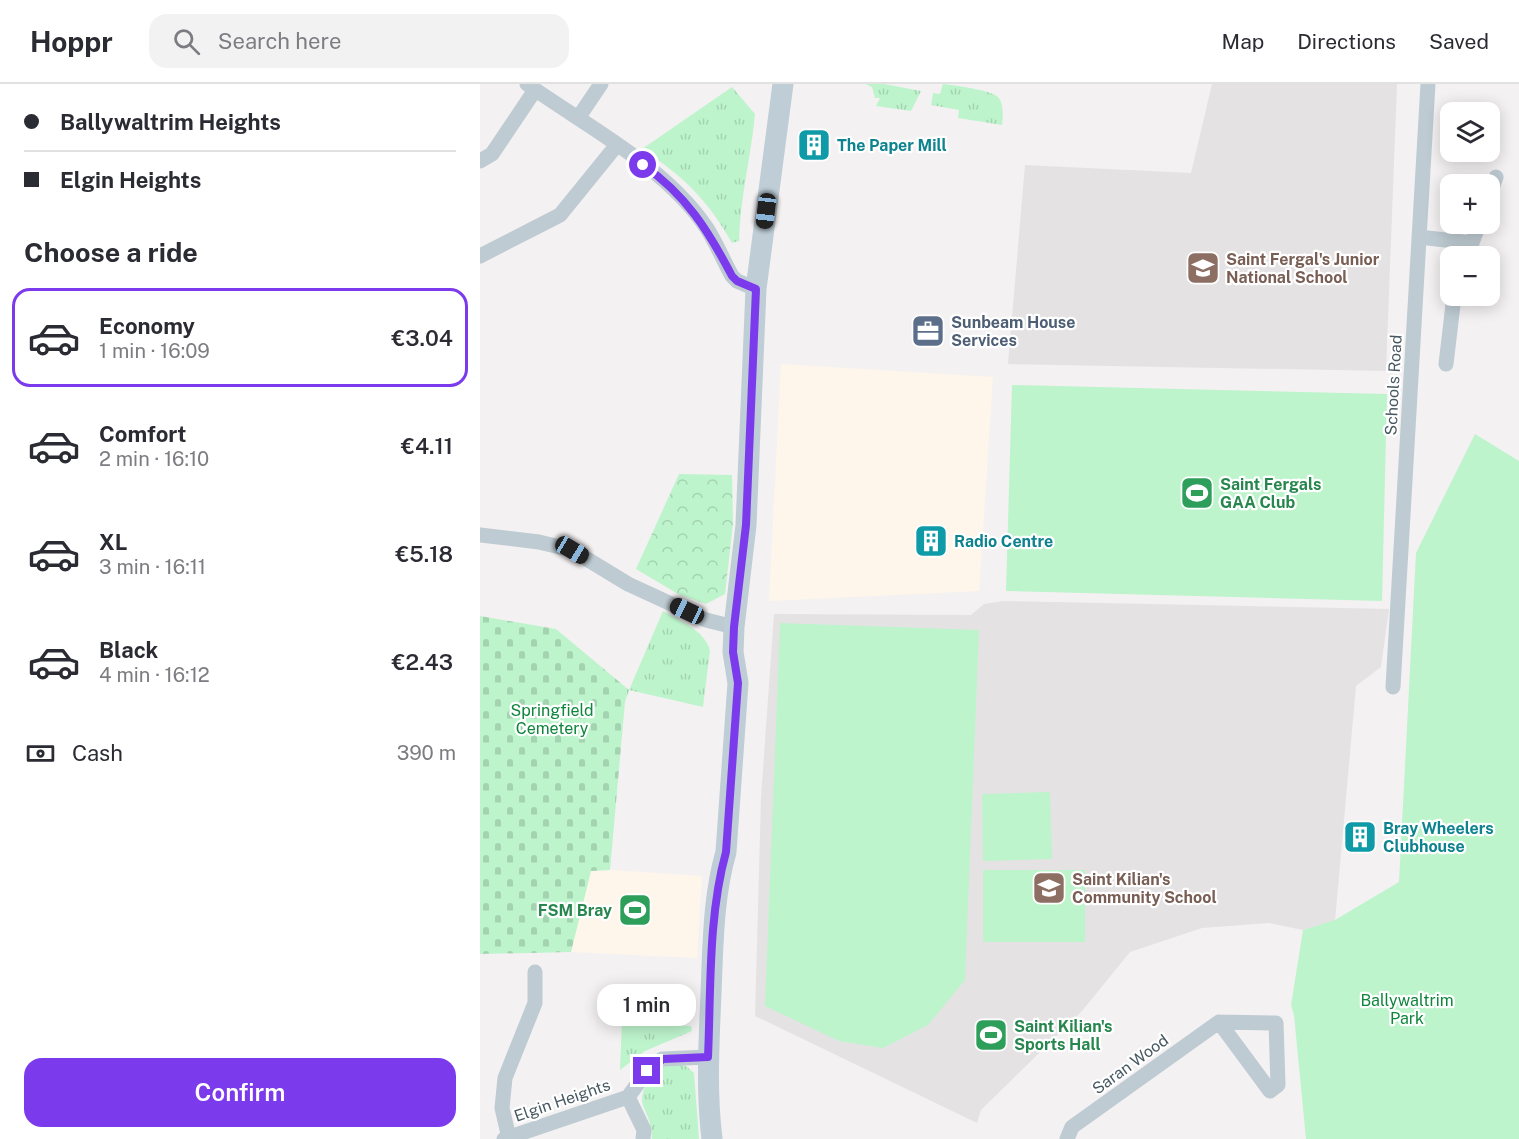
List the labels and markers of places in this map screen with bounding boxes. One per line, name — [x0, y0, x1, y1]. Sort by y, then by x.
building icon: The Paper Mill — [796, 127, 832, 163]
place label: The Paper Mill — [837, 136, 947, 155]
school or university icon: Saint Fergal's Junior National School — [1185, 250, 1221, 286]
place label: Saint Fergal's Junior National School — [1226, 250, 1380, 287]
office icon: Sunbeam House Services — [910, 313, 946, 349]
place label: Sunbeam House Services — [951, 313, 1075, 350]
sports icon: Saint Fergals GAA Club — [1179, 475, 1215, 511]
place label: Saint Fergals GAA Club — [1220, 475, 1321, 512]
building icon: Radio Centre — [913, 523, 949, 559]
place label: Radio Centre — [954, 532, 1053, 551]
building icon: Bray Wheelers Clubhouse — [1342, 819, 1378, 855]
place label: Bray Wheelers Clubhouse — [1383, 819, 1494, 856]
school or university icon: Saint Kilian's Community School — [1031, 870, 1067, 906]
place label: Saint Kilian's Community School — [1072, 870, 1217, 907]
sports icon: FSM Bray — [617, 892, 653, 928]
place label: FSM Bray — [538, 901, 612, 920]
sports icon: Saint Kilian's Sports Hall — [973, 1017, 1009, 1053]
place label: Saint Kilian's Sports Hall — [1014, 1017, 1112, 1054]

